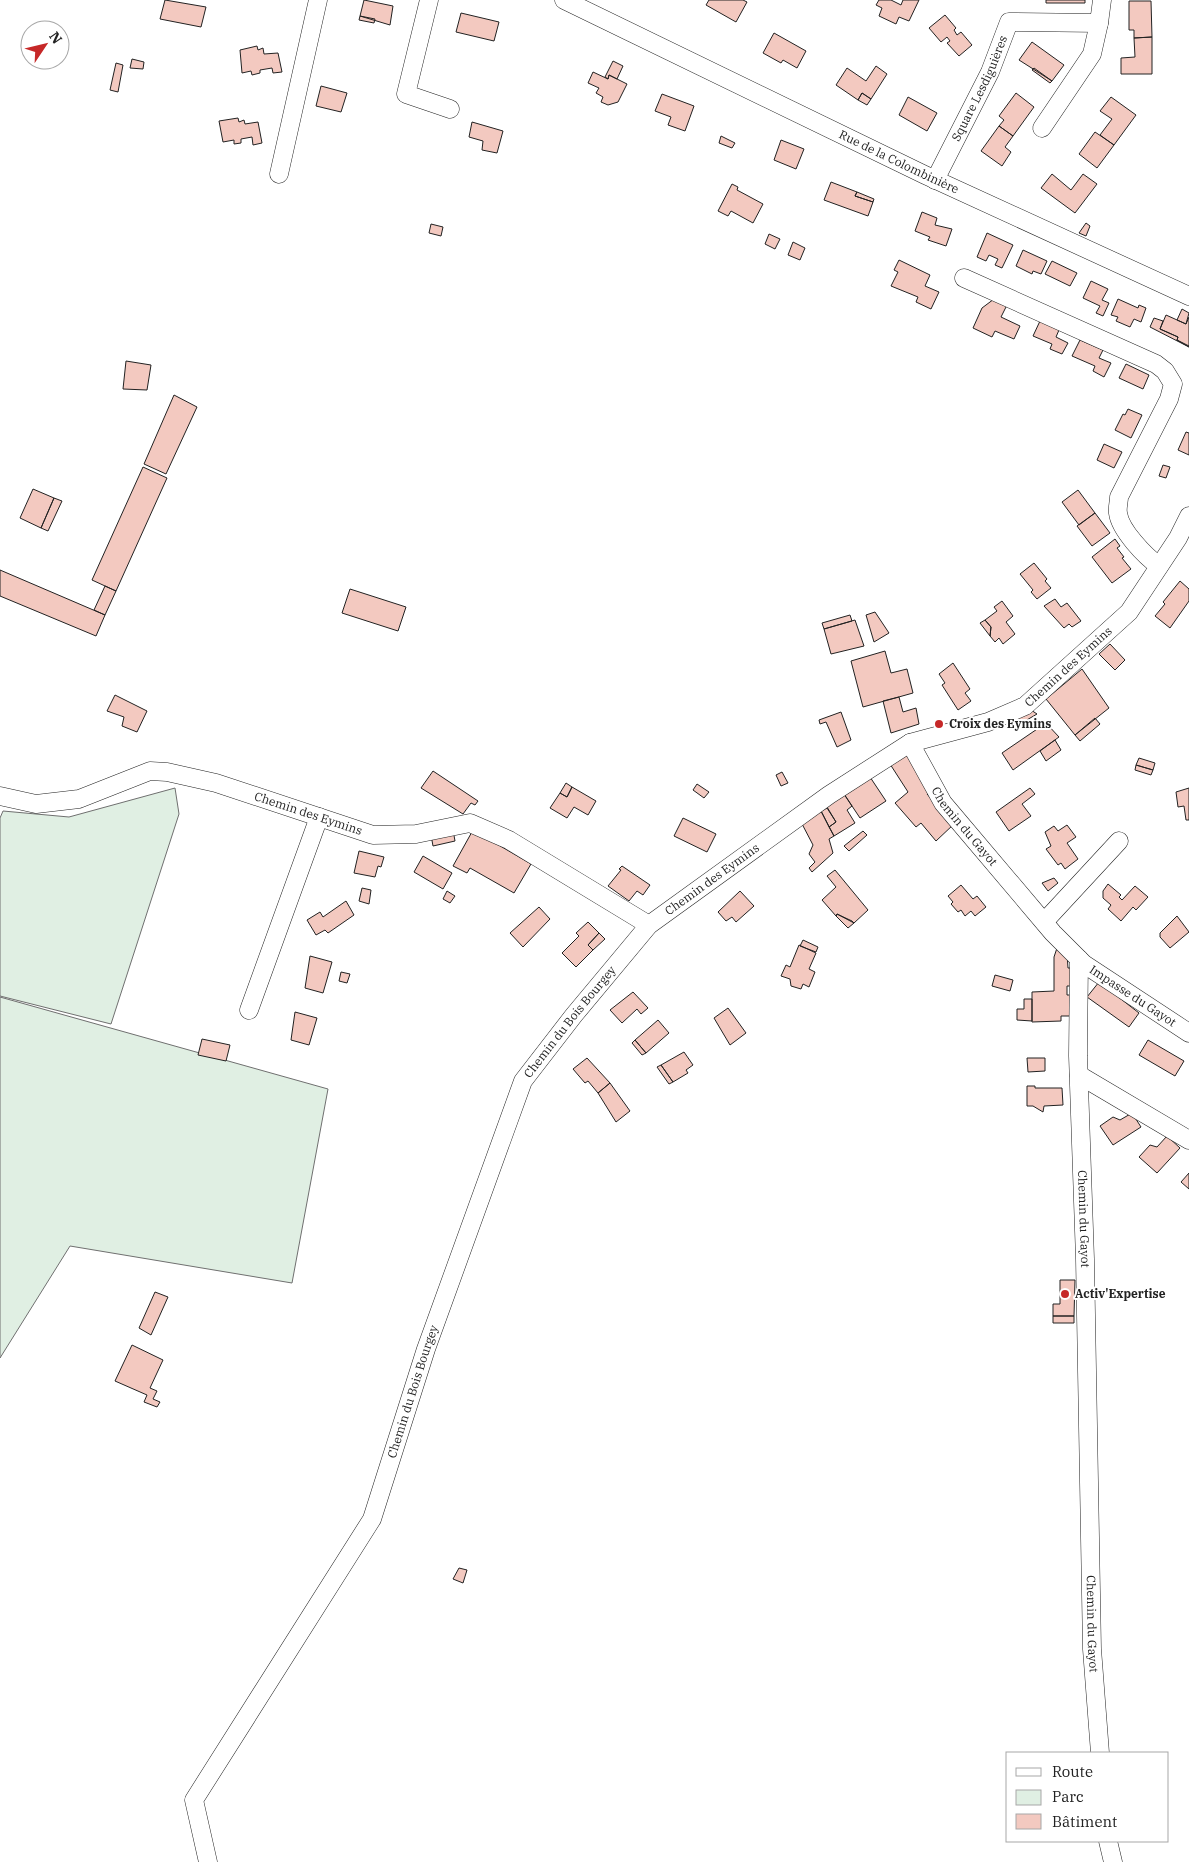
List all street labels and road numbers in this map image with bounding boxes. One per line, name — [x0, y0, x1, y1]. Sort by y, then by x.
street label: Square Lesdiguières — [948, 33, 1010, 144]
street label: Rue de la Colombinière — [837, 126, 961, 197]
street label: Chemin des Eymins — [1021, 623, 1115, 710]
street label: Chemin du Gayot — [929, 784, 1001, 869]
street label: Chemin des Eymins — [253, 788, 364, 838]
street label: Chemin des Eymins — [662, 840, 762, 918]
street label: Chemin du Bois Bourgey — [520, 962, 619, 1081]
street label: Impasse du Gayot — [1087, 962, 1179, 1030]
street label: Chemin du Gayot — [1075, 1170, 1093, 1268]
street label: Chemin du Bois Bourgey — [384, 1322, 441, 1460]
street label: Chemin du Gayot — [1084, 1575, 1102, 1673]

